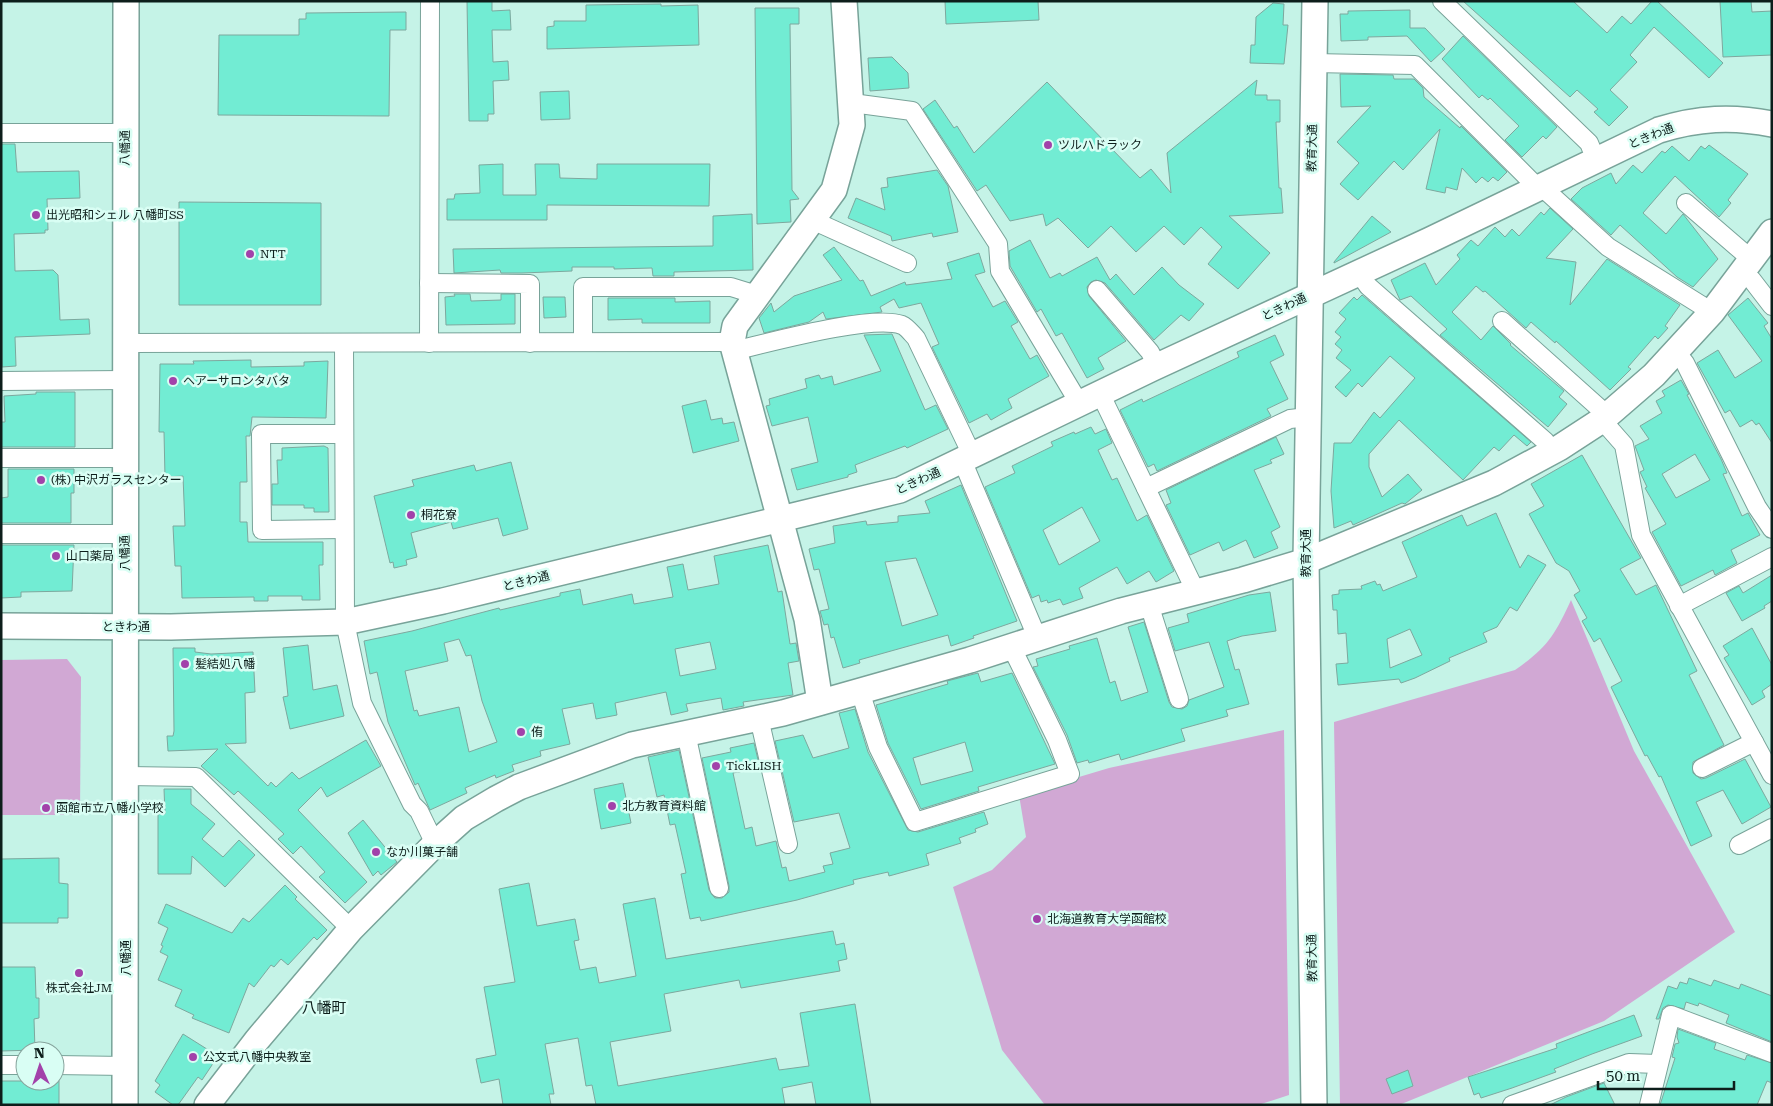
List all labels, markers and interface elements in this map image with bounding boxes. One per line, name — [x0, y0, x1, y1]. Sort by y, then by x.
street label: ときわ通 — [1626, 121, 1676, 151]
street label: 教育大通 — [1305, 124, 1319, 172]
street label: 八幡通 — [118, 130, 132, 166]
place label: ツルハドラック — [1058, 138, 1142, 152]
marker: ツルハドラック — [1042, 139, 1054, 151]
place label: 出光昭和シェル 八幡町SS — [46, 208, 184, 222]
marker: 出光昭和シェル 八幡町SS — [30, 209, 42, 221]
place label: NTT — [260, 247, 286, 261]
marker: NTT — [244, 248, 256, 260]
street label: ときわ通 — [1259, 291, 1309, 323]
place label: ヘアーサロンタバタ — [183, 374, 290, 388]
marker: ヘアーサロンタバタ — [167, 375, 179, 387]
street label: ときわ通 — [893, 465, 943, 497]
place label: (株) 中沢ガラスセンター — [51, 473, 182, 487]
marker: (株) 中沢ガラスセンター — [35, 474, 47, 486]
place label: 桐花寮 — [421, 508, 457, 522]
marker: 桐花寮 — [405, 509, 417, 521]
street label: 教育大通 — [1299, 529, 1313, 577]
street label: 八幡通 — [118, 535, 132, 571]
place label: 山口薬局 — [66, 549, 114, 563]
marker: 山口薬局 — [50, 550, 62, 562]
street label: ときわ通 — [501, 568, 551, 594]
street label: ときわ通 — [102, 620, 150, 634]
place label: 髪結処八幡 — [195, 657, 255, 671]
marker: 髪結処八幡 — [179, 658, 191, 670]
place label: 侑 — [531, 725, 543, 739]
marker: 侑 — [515, 726, 527, 738]
place label: TickLISH — [726, 759, 782, 773]
marker: TickLISH — [710, 760, 722, 772]
place label: 北方教育資料館 — [622, 799, 706, 813]
marker: 北方教育資料館 — [606, 800, 618, 812]
place label: 函館市立八幡小学校 — [56, 801, 164, 815]
marker: 函館市立八幡小学校 — [40, 802, 52, 814]
place label: なか川菓子舗 — [386, 845, 458, 859]
marker: なか川菓子舗 — [370, 846, 382, 858]
place label: 北海道教育大学函館校 — [1047, 912, 1167, 926]
marker: 北海道教育大学函館校 — [1031, 913, 1043, 925]
street label: 教育大通 — [1305, 934, 1319, 982]
street label: 八幡通 — [119, 940, 133, 976]
marker: 株式会社JM — [73, 967, 85, 979]
place label: 株式会社JM — [46, 981, 112, 995]
district label: 八幡町 — [301, 999, 347, 1017]
north arrow — [15, 1041, 65, 1091]
text: N — [34, 1045, 45, 1061]
place label: 公文式八幡中央教室 — [203, 1050, 311, 1064]
marker: 公文式八幡中央教室 — [187, 1051, 199, 1063]
scale bar — [1598, 1058, 1734, 1090]
text: 50 m — [1606, 1067, 1641, 1085]

